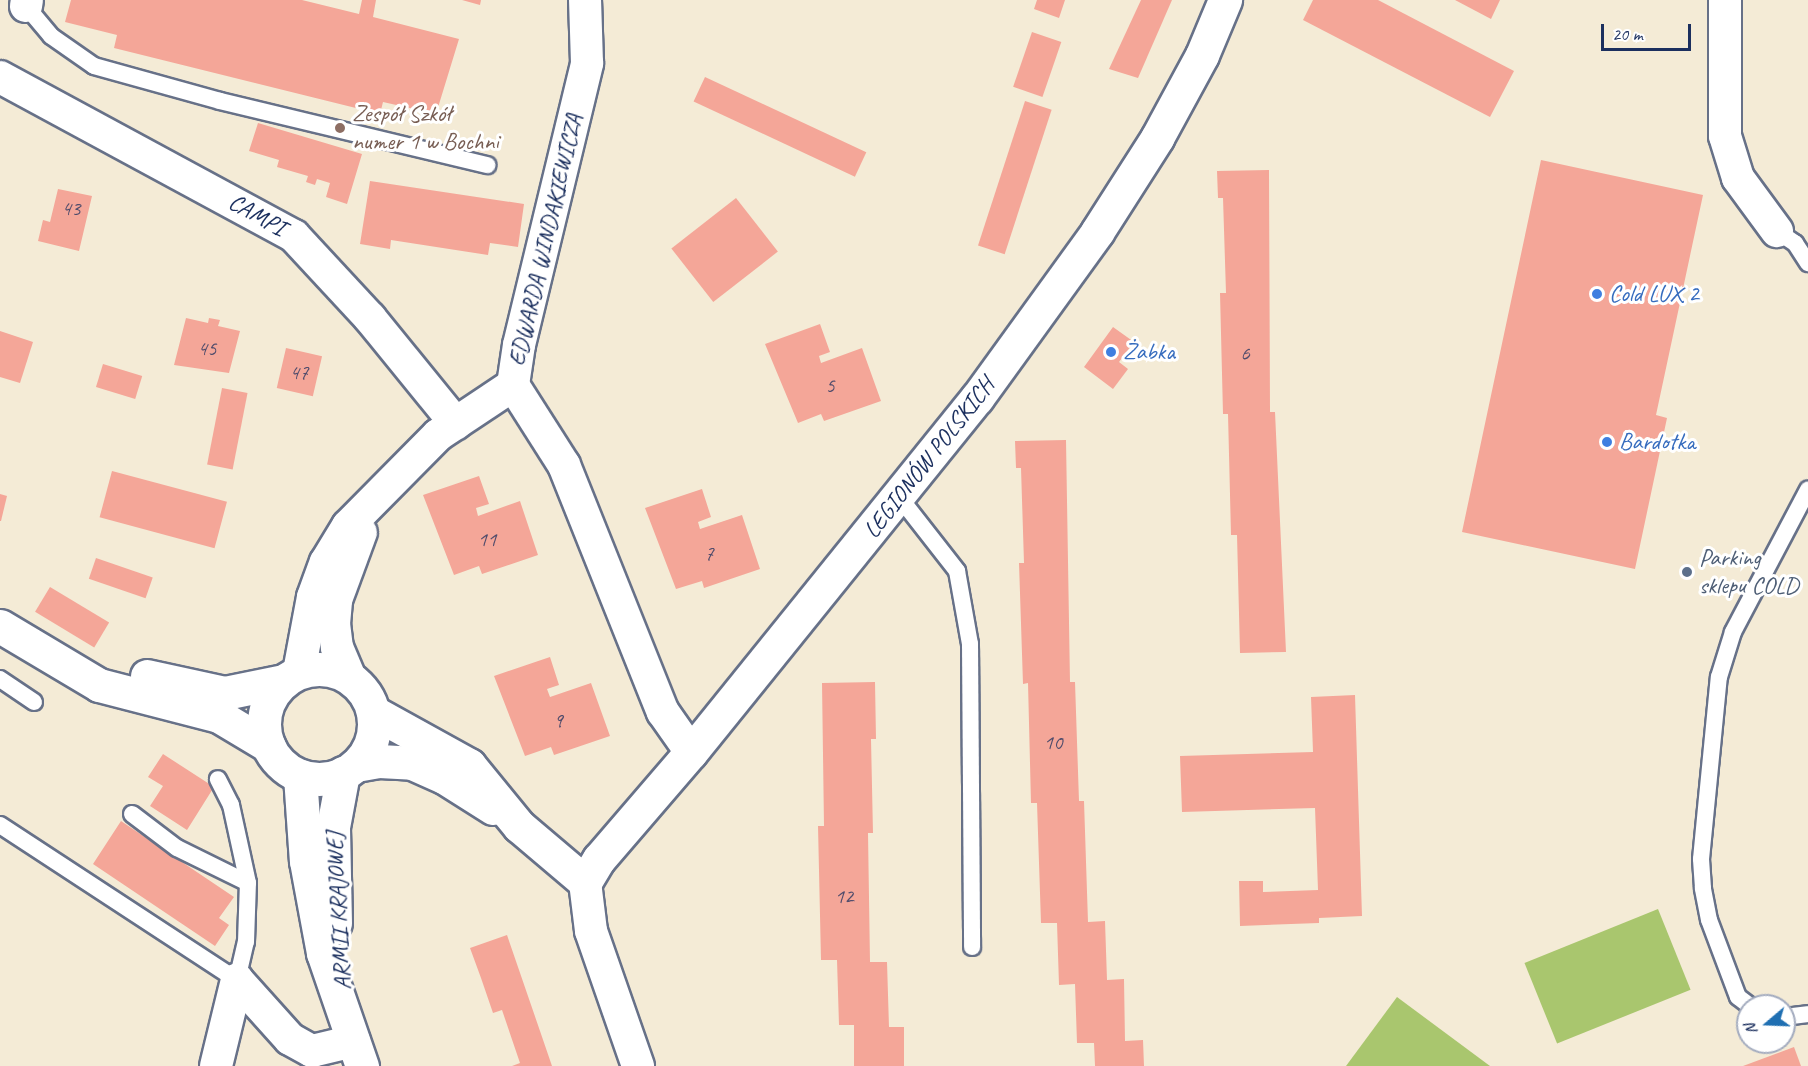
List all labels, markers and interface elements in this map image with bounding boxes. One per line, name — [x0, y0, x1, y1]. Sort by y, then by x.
scale bar — [1604, 12, 1694, 50]
text: 20 m — [1612, 23, 1643, 45]
place label: Zespół Szkół numer 1 w Bochni — [352, 100, 499, 156]
street label: EDWARDA WINDAKIEWICZA — [503, 110, 589, 370]
marker: Zespół Szkół numer 1 w Bochni — [333, 121, 347, 135]
street label: CAMPI — [223, 188, 291, 242]
house number: 43 — [62, 195, 80, 221]
place label: Cold LUX 2 — [1609, 280, 1698, 308]
marker: Cold LUX 2 — [1590, 287, 1604, 301]
house number: 45 — [198, 335, 216, 361]
place label: Żabka — [1123, 338, 1175, 366]
house number: 6 — [1240, 340, 1250, 366]
marker: Żabka — [1104, 345, 1118, 359]
house number: 47 — [290, 359, 308, 385]
house number: 5 — [825, 372, 835, 398]
street label: LEGIONÓW POLSKICH — [858, 372, 1000, 544]
place label: Bardotka — [1619, 428, 1695, 456]
marker: Bardotka — [1600, 435, 1614, 449]
house number: 11 — [478, 526, 496, 552]
house number: 7 — [704, 540, 714, 566]
place label: Parking sklepu COLD — [1699, 544, 1798, 600]
marker: Parking sklepu COLD — [1680, 565, 1694, 579]
house number: 9 — [553, 707, 563, 733]
house number: 10 — [1044, 729, 1062, 755]
street label: ARMII KRAJOWEJ — [320, 830, 358, 992]
house number: 12 — [835, 883, 853, 909]
north arrow — [1736, 994, 1796, 1054]
text: N — [1740, 1021, 1762, 1037]

